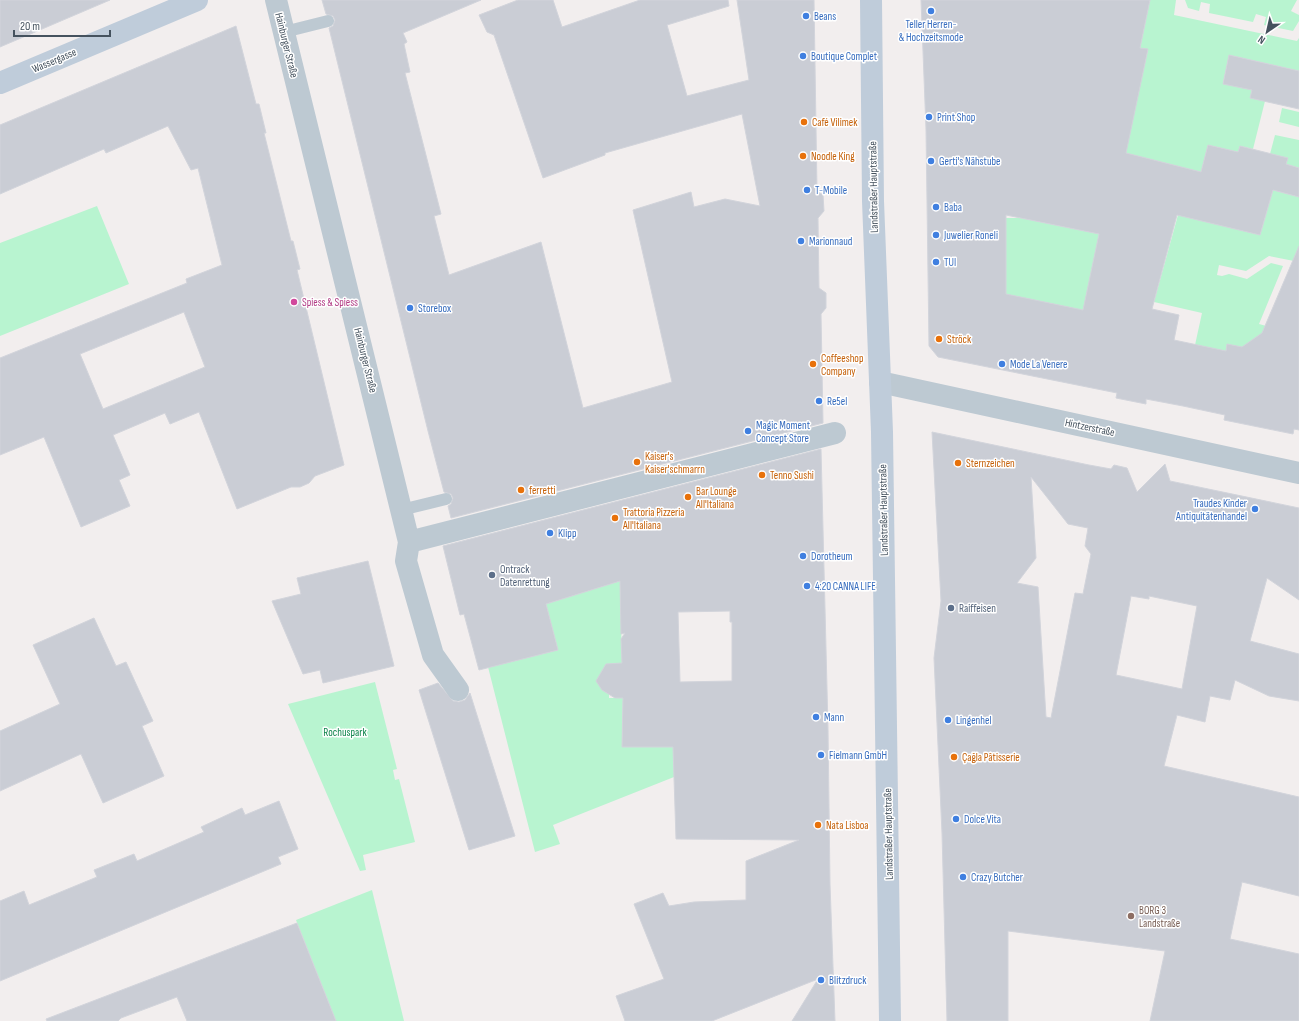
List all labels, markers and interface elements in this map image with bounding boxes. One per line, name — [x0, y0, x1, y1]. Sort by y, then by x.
marker: Teller Herren- & Hochzeitsmode — [926, 6, 936, 16]
place label: Beans — [814, 10, 836, 23]
street label: Hainburger Straße — [272, 11, 301, 79]
marker: Beans — [801, 11, 811, 21]
scale bar — [14, 12, 110, 38]
north arrow — [1247, 12, 1287, 52]
place label: Teller Herren- & Hochzeitsmode — [899, 18, 963, 44]
text: 20 m — [20, 19, 40, 34]
text: N — [1256, 33, 1268, 47]
street label: Wassergasse — [30, 45, 78, 76]
place label: Boutique Complet — [811, 50, 878, 63]
marker: Boutique Complet — [798, 51, 808, 61]
place label: Print Shop — [937, 111, 975, 124]
marker: Print Shop — [924, 112, 934, 122]
place label: Café Vilimek — [812, 116, 858, 129]
marker: Café Vilimek — [799, 117, 809, 127]
street label: Landstraßer Hauptstraße — [866, 141, 881, 233]
place label: Noodle King — [811, 150, 855, 163]
marker: Noodle King — [798, 151, 808, 161]
place label: Gerti's Nähstube — [939, 155, 1001, 168]
marker: Gerti's Nähstube — [926, 156, 936, 166]
place label: T-Mobile — [815, 184, 847, 197]
marker: T-Mobile — [802, 185, 812, 195]
place label: Baba — [944, 201, 962, 214]
marker: Baba — [931, 202, 941, 212]
place label: Juwelier Roneli — [943, 229, 998, 242]
marker: Juwelier Roneli — [931, 230, 941, 240]
place label: Marionnaud — [809, 235, 853, 248]
marker: Marionnaud — [796, 236, 806, 246]
place label: TUI — [944, 256, 956, 269]
marker: TUI — [931, 257, 941, 267]
place label: Spiess & Spiess — [302, 296, 358, 309]
marker: Spiess & Spiess — [289, 297, 299, 307]
place label: Storebox — [418, 302, 451, 315]
marker: Storebox — [405, 303, 415, 313]
street label: Hainburger Straße — [351, 326, 380, 394]
place label: Ströck — [947, 333, 972, 346]
marker: Ströck — [934, 334, 944, 344]
place label: Coffeeshop Company — [821, 352, 863, 378]
place label: Mode La Venere — [1010, 358, 1067, 371]
marker: Coffeeshop Company — [808, 359, 818, 369]
marker: Mode La Venere — [997, 359, 1007, 369]
place label: Re5el — [827, 395, 847, 408]
marker: Re5el — [814, 396, 824, 406]
street label: Hintzerstraße — [1064, 416, 1116, 439]
place label: Magic Moment Concept Store — [756, 419, 811, 445]
marker: Magic Moment Concept Store — [743, 426, 753, 436]
place label: Kaiser's Kaiser'schmarrn — [645, 450, 705, 476]
marker: Kaiser's Kaiser'schmarrn — [632, 457, 642, 467]
place label: Sternzeichen — [966, 457, 1015, 470]
marker: Sternzeichen — [953, 458, 963, 468]
street label: Landstraßer Hauptstraße — [876, 464, 891, 556]
place label: Tenno Sushi — [770, 469, 814, 482]
marker: Tenno Sushi — [757, 470, 767, 480]
place label: ferretti — [529, 484, 556, 497]
marker: ferretti — [516, 485, 526, 495]
place label: Bar Lounge All'Italiana — [695, 485, 737, 511]
marker: Bar Lounge All'Italiana — [683, 492, 693, 502]
place label: Traudes Kinder Antiquitätenhandel — [1175, 497, 1247, 523]
marker: Traudes Kinder Antiquitätenhandel — [1250, 504, 1260, 514]
place label: Trattoria Pizzeria All'Italiana — [622, 506, 685, 532]
marker: Trattoria Pizzeria All'Italiana — [610, 513, 620, 523]
place label: Klipp — [558, 527, 576, 540]
marker: Klipp — [545, 528, 555, 538]
place label: Dorotheum — [811, 550, 853, 563]
marker: Dorotheum — [798, 551, 808, 561]
place label: Ontrack Datenrettung — [500, 563, 550, 589]
marker: Ontrack Datenrettung — [487, 570, 497, 580]
place label: 4:20 CANNA LIFE — [815, 580, 876, 593]
marker: 4:20 CANNA LIFE — [802, 581, 812, 591]
place label: Raiffeisen — [959, 602, 996, 615]
marker: Raiffeisen — [946, 603, 956, 613]
place label: Mann — [824, 711, 844, 724]
marker: Mann — [811, 712, 821, 722]
place label: Lingenhel — [956, 714, 991, 727]
marker: Lingenhel — [943, 715, 953, 725]
park label: Rochuspark — [323, 726, 367, 739]
place label: Fielmann GmbH — [829, 749, 887, 762]
marker: Fielmann GmbH — [816, 750, 826, 760]
place label: Çağla Pâtisserie — [962, 751, 1020, 764]
marker: Çağla Pâtisserie — [949, 752, 959, 762]
street label: Landstraßer Hauptstraße — [881, 788, 896, 880]
place label: Dolce Vita — [964, 813, 1001, 826]
marker: Dolce Vita — [951, 814, 961, 824]
place label: Nata Lisboa — [826, 819, 869, 832]
marker: Nata Lisboa — [813, 820, 823, 830]
place label: Crazy Butcher — [971, 871, 1023, 884]
marker: Crazy Butcher — [958, 872, 968, 882]
place label: BORG 3 Landstraße — [1139, 904, 1180, 930]
marker: BORG 3 Landstraße — [1126, 911, 1136, 921]
place label: Blitzdruck — [829, 974, 867, 987]
marker: Blitzdruck — [816, 975, 826, 985]

